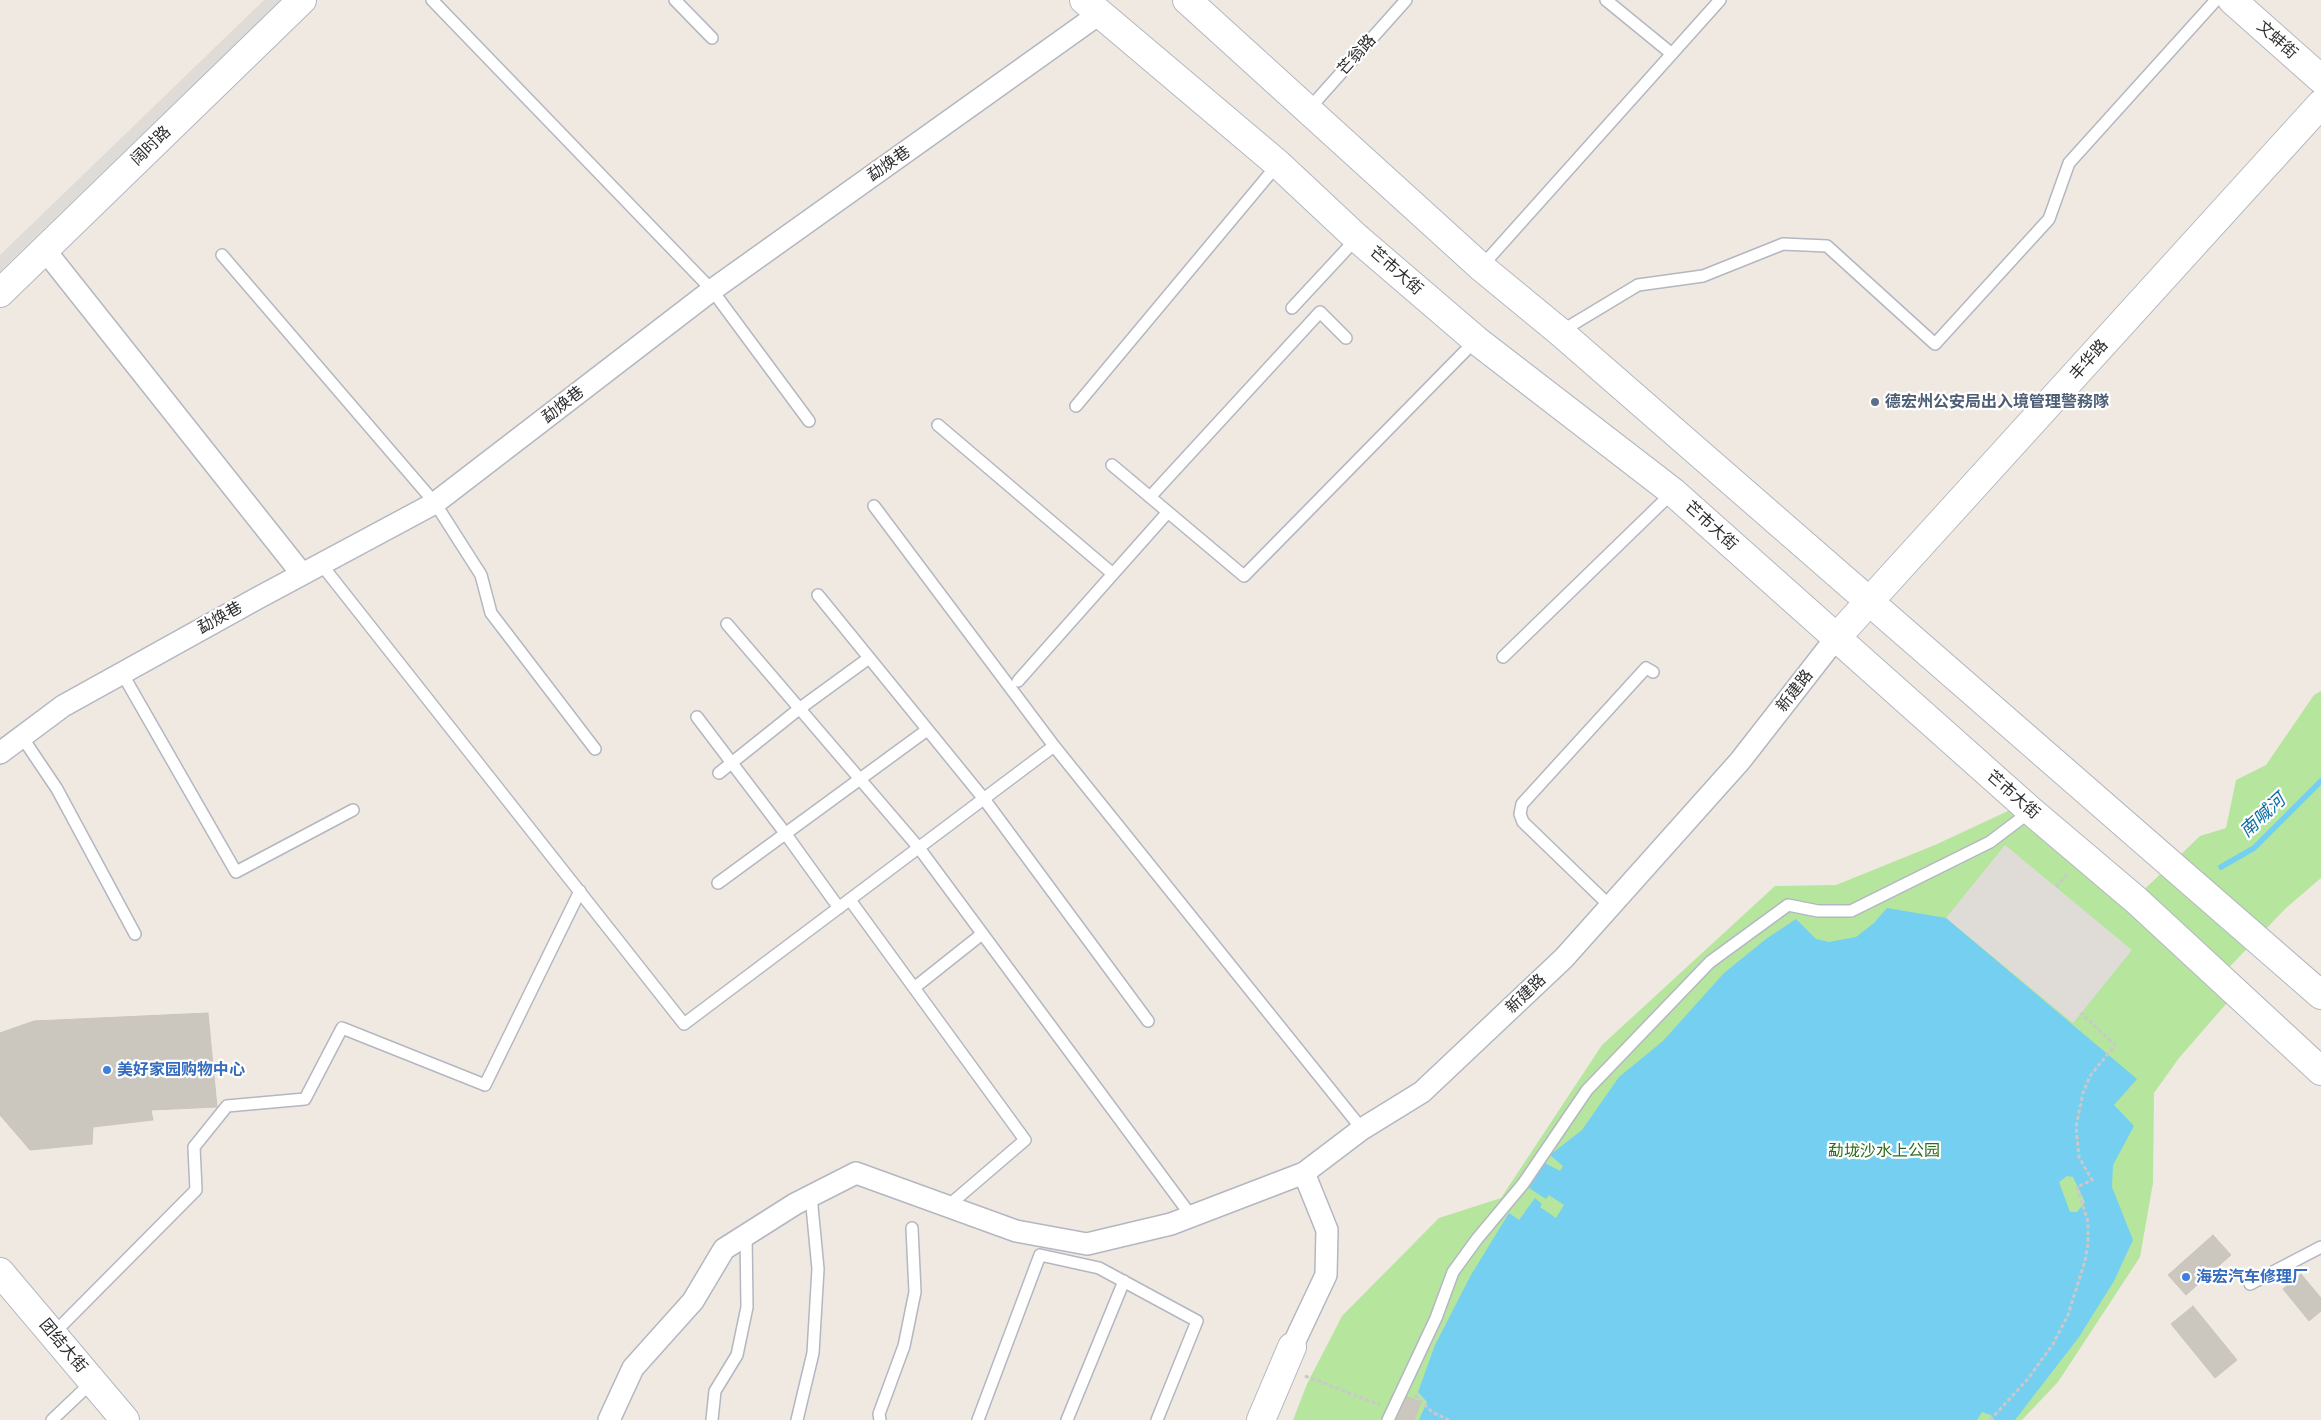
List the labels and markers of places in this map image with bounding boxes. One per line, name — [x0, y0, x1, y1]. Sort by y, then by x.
place label: 德宏州公安局出入境管理警務隊 — [1885, 392, 2109, 412]
marker: 德宏州公安局出入境管理警務隊 — [1869, 396, 1881, 408]
place label: 美好家园购物中心 — [117, 1060, 245, 1080]
marker: 美好家园购物中心 — [101, 1064, 113, 1076]
place label: 海宏汽车修理厂 — [2196, 1267, 2308, 1287]
marker: 海宏汽车修理厂 — [2180, 1271, 2192, 1283]

